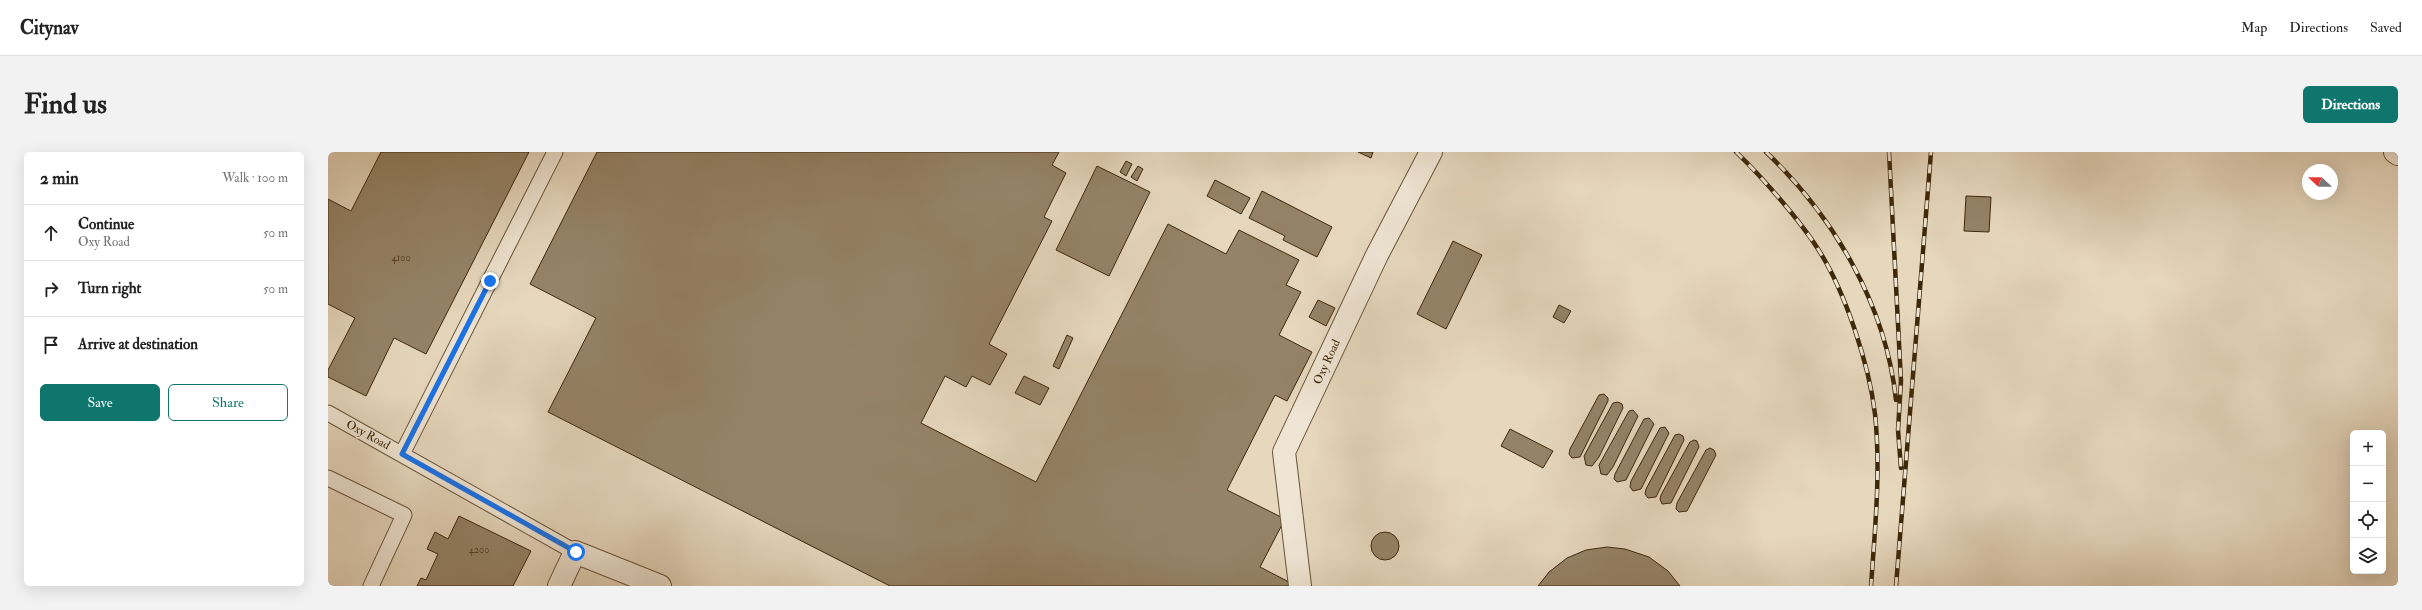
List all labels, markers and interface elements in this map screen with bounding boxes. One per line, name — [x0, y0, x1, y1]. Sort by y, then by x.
text: Citynav — [20, 16, 79, 40]
text: Map — [2241, 19, 2267, 36]
text: Directions — [2289, 19, 2348, 36]
text: Saved — [2370, 19, 2402, 36]
button: Directions — [2303, 86, 2398, 123]
text: Find us — [24, 87, 107, 122]
north arrow — [2302, 164, 2338, 200]
text: 2 min — [40, 168, 79, 189]
text: Walk · 100 m — [222, 170, 288, 186]
text: Continue — [78, 215, 134, 234]
icon: ahead — [40, 222, 62, 244]
text: 50 m — [263, 225, 288, 241]
text: Oxy Road — [78, 234, 130, 250]
house number: 4100 — [391, 252, 411, 264]
route end — [481, 272, 499, 290]
icon: right — [40, 278, 62, 300]
text: Turn right — [78, 279, 141, 298]
text: 50 m — [263, 281, 288, 297]
icon: arrive — [40, 334, 62, 356]
text: Arrive at destination — [78, 335, 198, 354]
street label: Oxy Road — [1310, 337, 1344, 387]
button: Save — [40, 384, 160, 421]
button: Share — [168, 384, 288, 421]
street label: Oxy Road — [343, 417, 393, 453]
map controls — [2350, 430, 2386, 574]
button: + — [2350, 430, 2386, 466]
button: − — [2350, 466, 2386, 502]
button: locate — [2350, 502, 2386, 538]
button: layers — [2350, 538, 2386, 574]
route start — [567, 543, 585, 561]
house number: 4200 — [469, 544, 489, 556]

